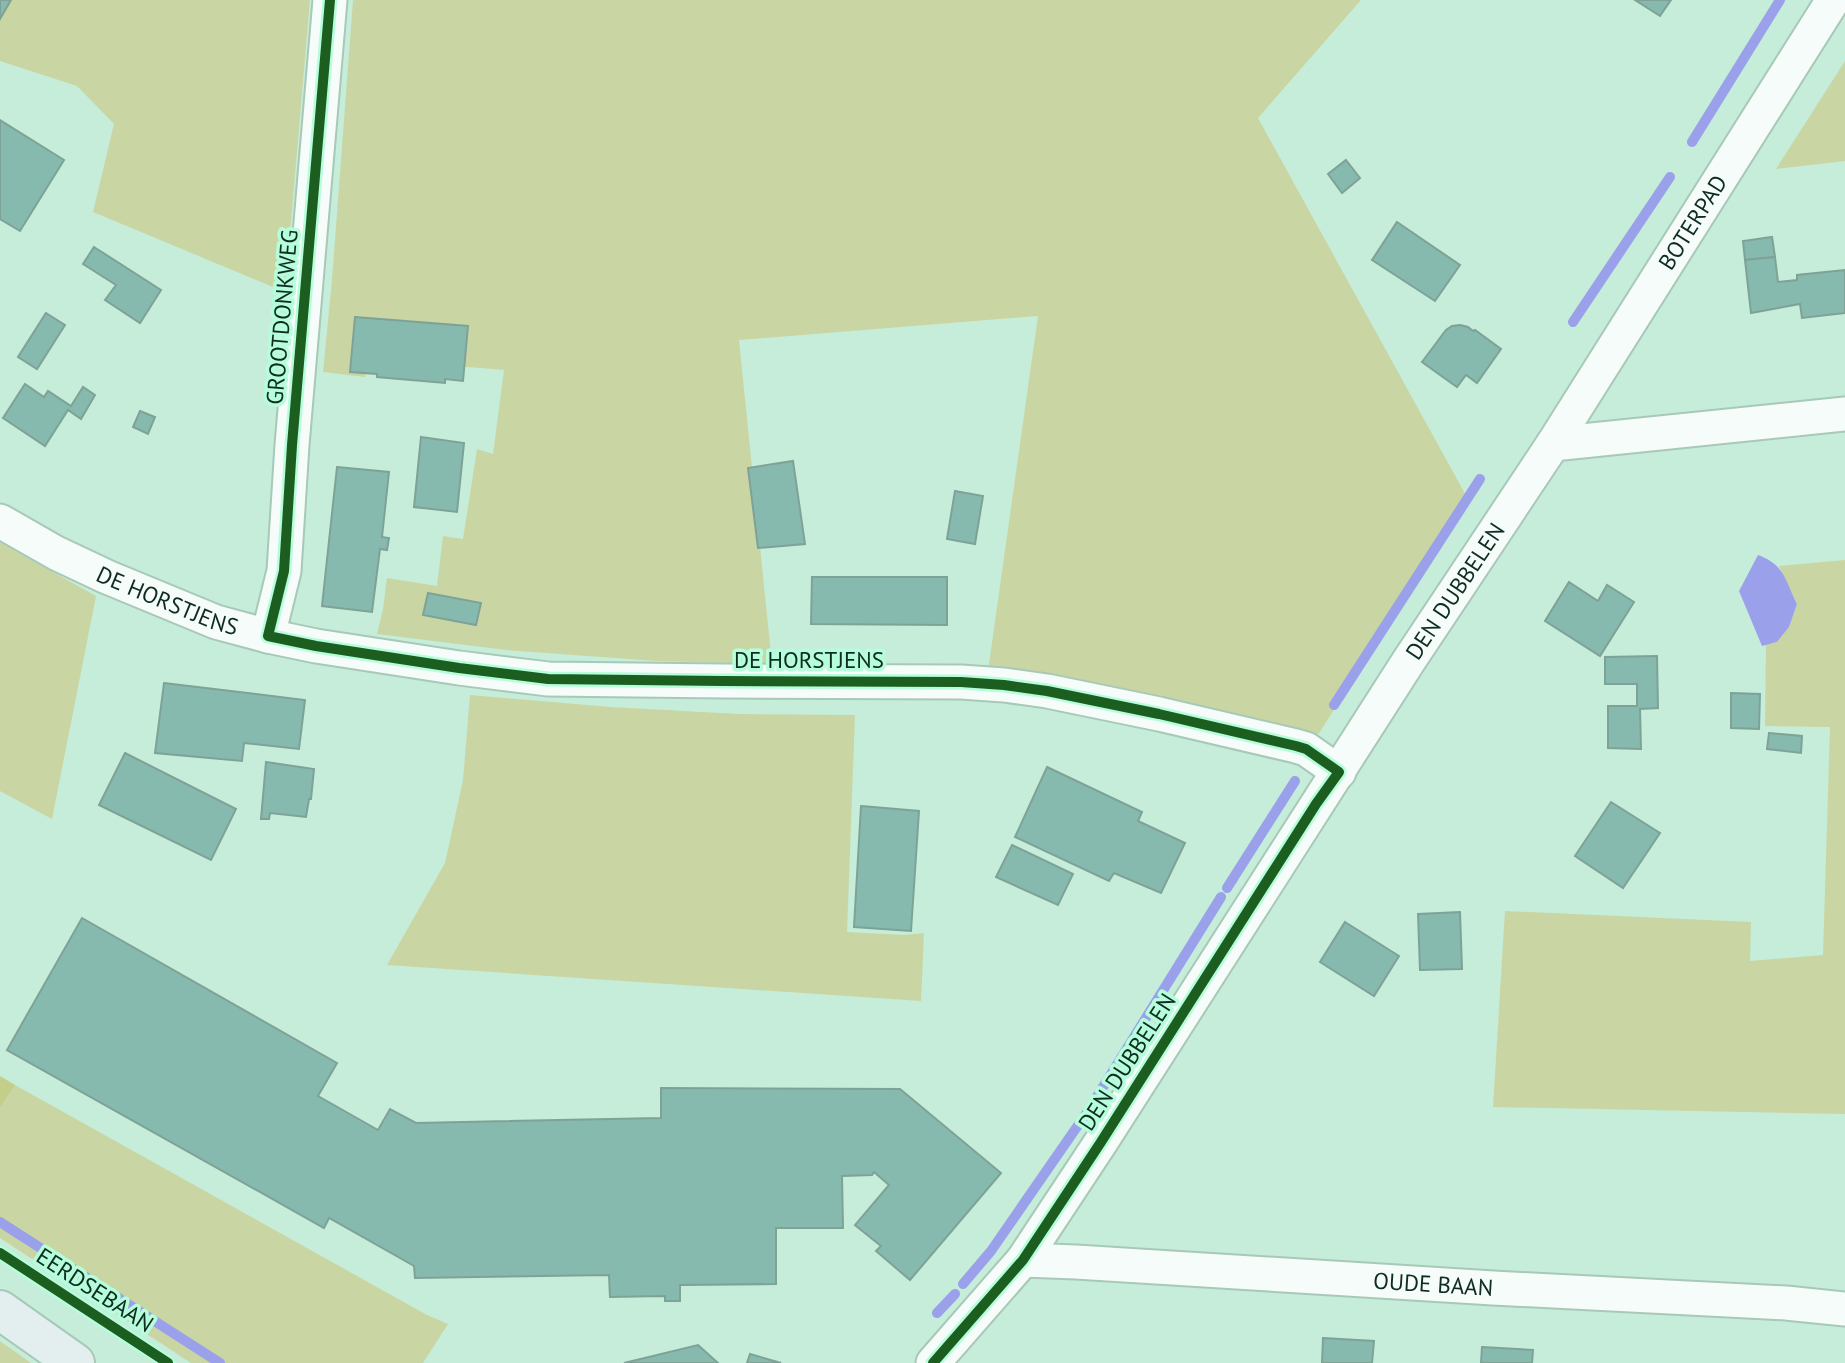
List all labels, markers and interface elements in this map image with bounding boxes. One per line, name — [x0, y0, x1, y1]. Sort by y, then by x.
street label: BOTERPAD — [1652, 169, 1733, 275]
street label: GROOTDONKWEG — [259, 228, 304, 406]
street label: DEN DUBBELEN — [1399, 517, 1510, 665]
street label: DE HORSTJENS — [92, 559, 241, 641]
street label: DE HORSTJENS — [734, 645, 884, 674]
street label: DEN DUBBELEN — [1071, 988, 1182, 1136]
street label: EERDSEBAAN — [31, 1241, 159, 1338]
street label: OUDE BAAN — [1372, 1266, 1494, 1302]

